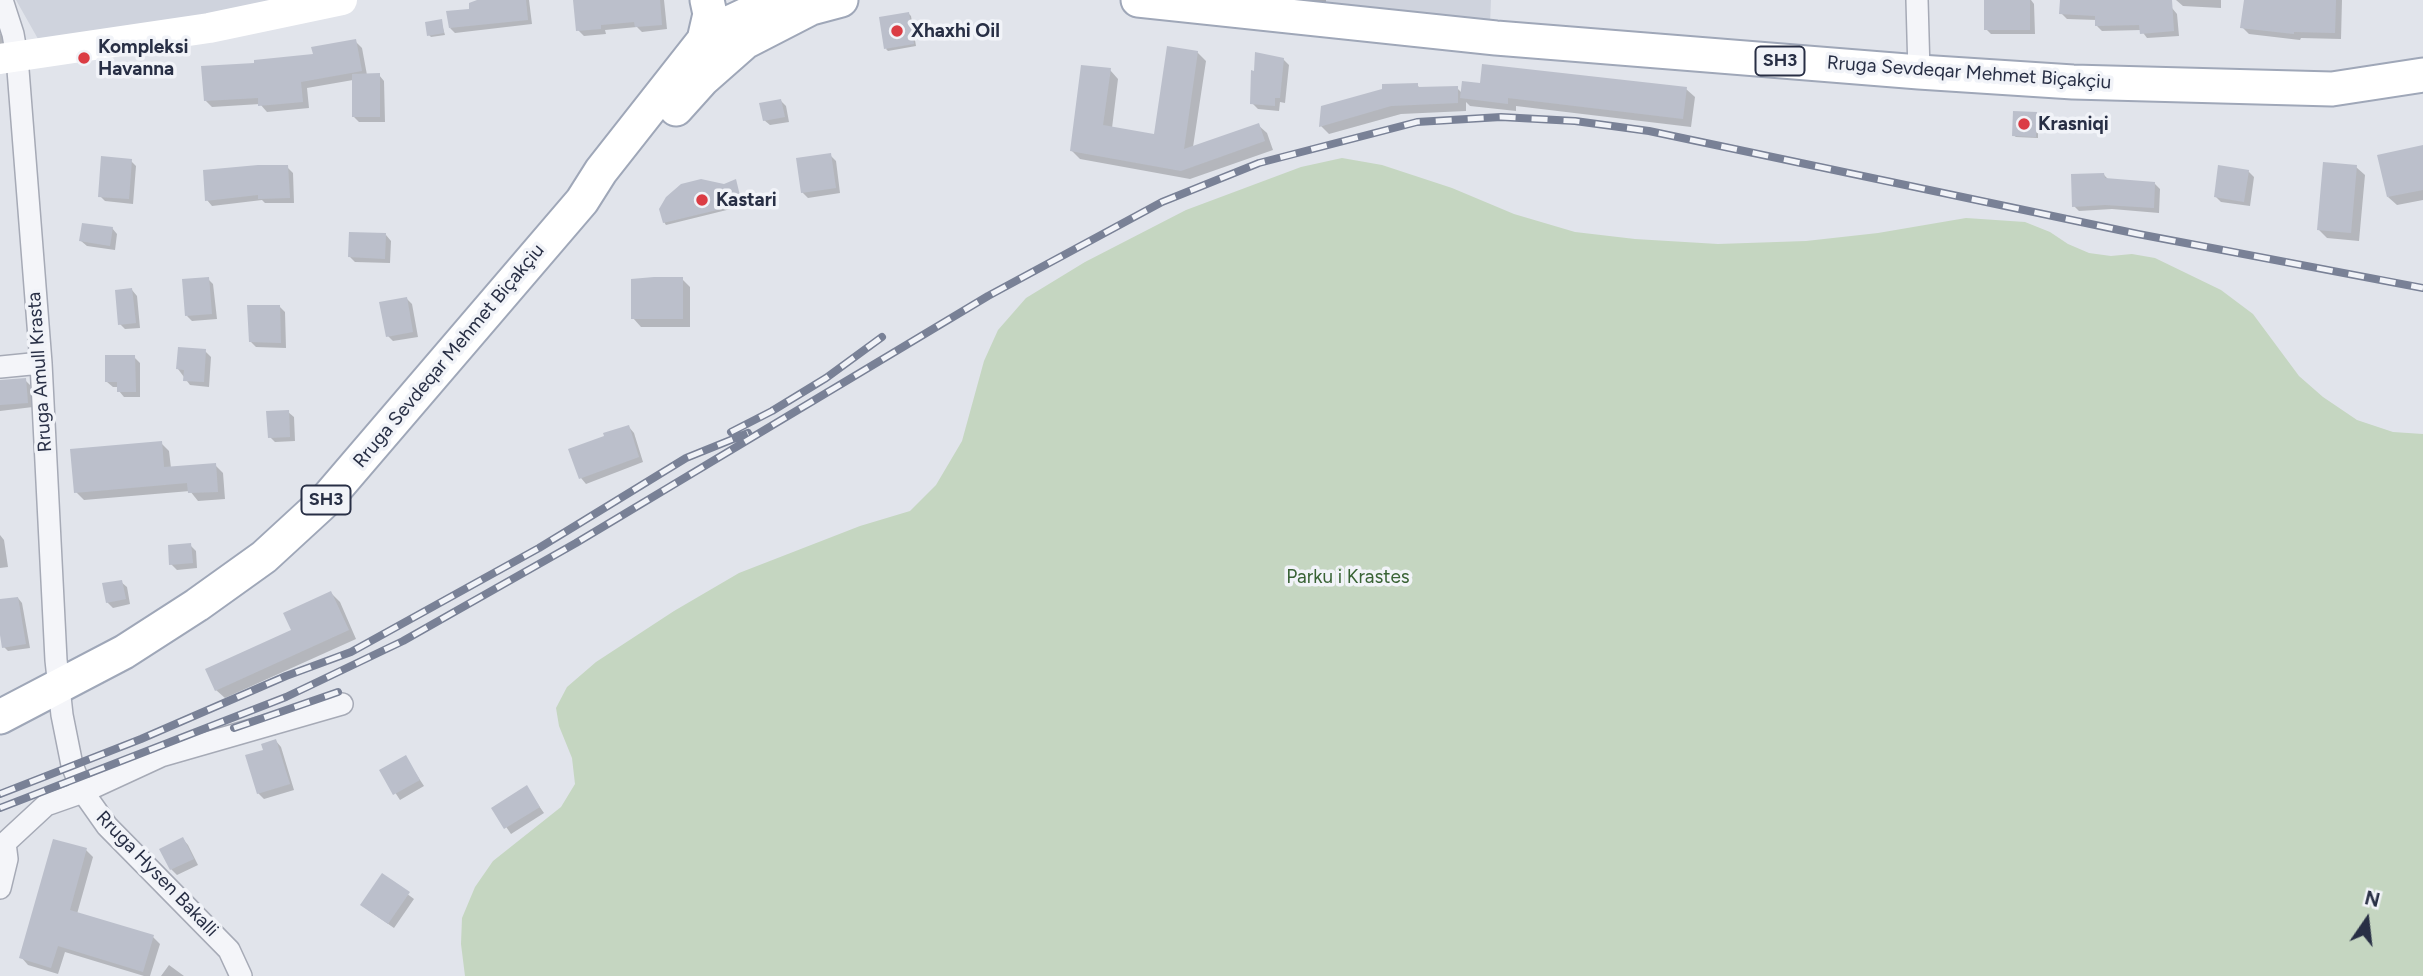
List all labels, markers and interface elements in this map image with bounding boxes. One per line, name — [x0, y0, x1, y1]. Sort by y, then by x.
place label: Xhaxhi Oil — [911, 20, 1000, 42]
marker: Xhaxhi Oil — [889, 23, 905, 39]
place label: Kompleksi Havanna — [98, 36, 188, 80]
road number: SH3 — [1756, 46, 1804, 76]
marker: Kompleksi Havanna — [76, 50, 92, 66]
street label: Rruga Sevdeqar Mehmet Biçakçiu — [1826, 52, 2112, 94]
place label: Krasniqi — [2038, 113, 2109, 135]
marker: Krasniqi — [2016, 116, 2032, 132]
place label: Kastari — [716, 189, 777, 211]
marker: Kastari — [694, 192, 710, 208]
street label: Rruga Sevdeqar Mehmet Biçakçiu — [349, 240, 549, 472]
street label: Rruga Amull Krasta — [23, 291, 57, 453]
road number: SH3 — [302, 486, 350, 514]
park label: Parku i Krastes — [1286, 566, 1410, 588]
street label: Rruga Hysen Bakalli — [91, 806, 223, 942]
north arrow — [2332, 885, 2402, 955]
text: N — [2362, 886, 2382, 912]

